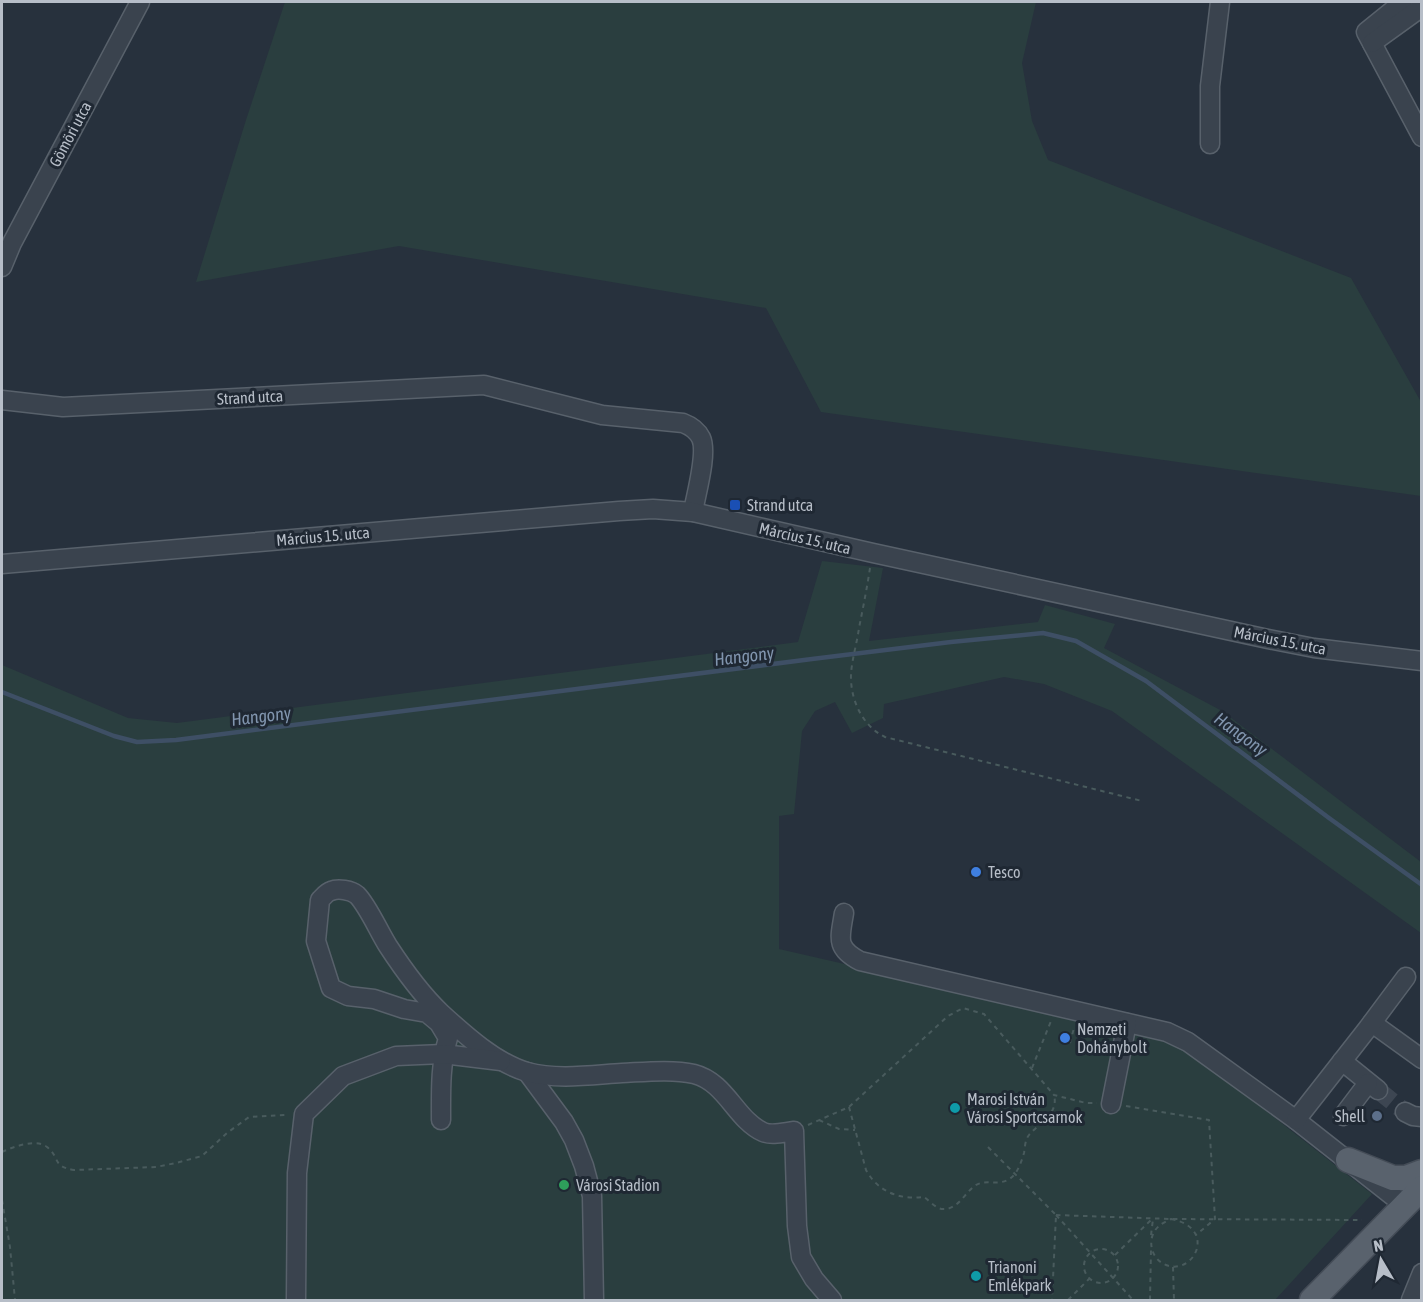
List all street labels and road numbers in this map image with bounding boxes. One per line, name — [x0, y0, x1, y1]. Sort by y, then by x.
street label: Gömöri utca — [45, 98, 95, 170]
street label: Strand utca — [216, 386, 284, 408]
street label: Március 15. utca — [757, 519, 853, 557]
street label: Március 15. utca — [276, 523, 370, 549]
street label: Március 15. utca — [1232, 622, 1328, 658]

